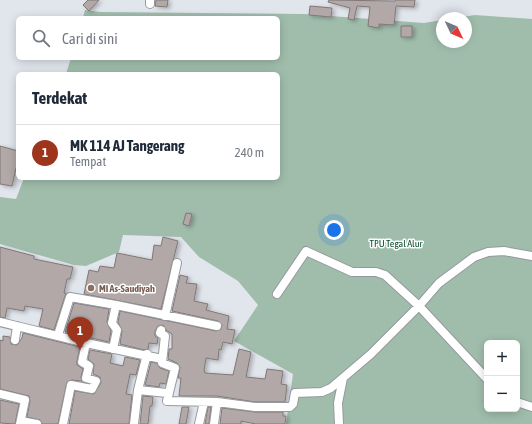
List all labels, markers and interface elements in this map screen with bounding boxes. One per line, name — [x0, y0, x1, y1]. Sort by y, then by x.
north arrow — [436, 12, 472, 48]
search box — [16, 16, 280, 60]
icon: search — [30, 27, 52, 49]
text: Cari di sini — [62, 30, 118, 47]
text: Terdekat — [32, 88, 87, 108]
text: MK 114 AJ Tangerang — [70, 137, 184, 154]
text: 1 — [42, 145, 48, 160]
text: 240 m — [235, 145, 264, 160]
text: Tempat — [70, 154, 106, 169]
your location — [324, 220, 344, 240]
park label: TPU Tegal Alur — [370, 238, 424, 249]
marker: MI As-Saudiyah — [86, 283, 96, 293]
place label: MI As-Saudiyah — [99, 283, 155, 294]
pin: 1 — [67, 317, 93, 350]
map controls — [484, 340, 520, 412]
button: + — [484, 340, 520, 376]
button: − — [484, 376, 520, 412]

